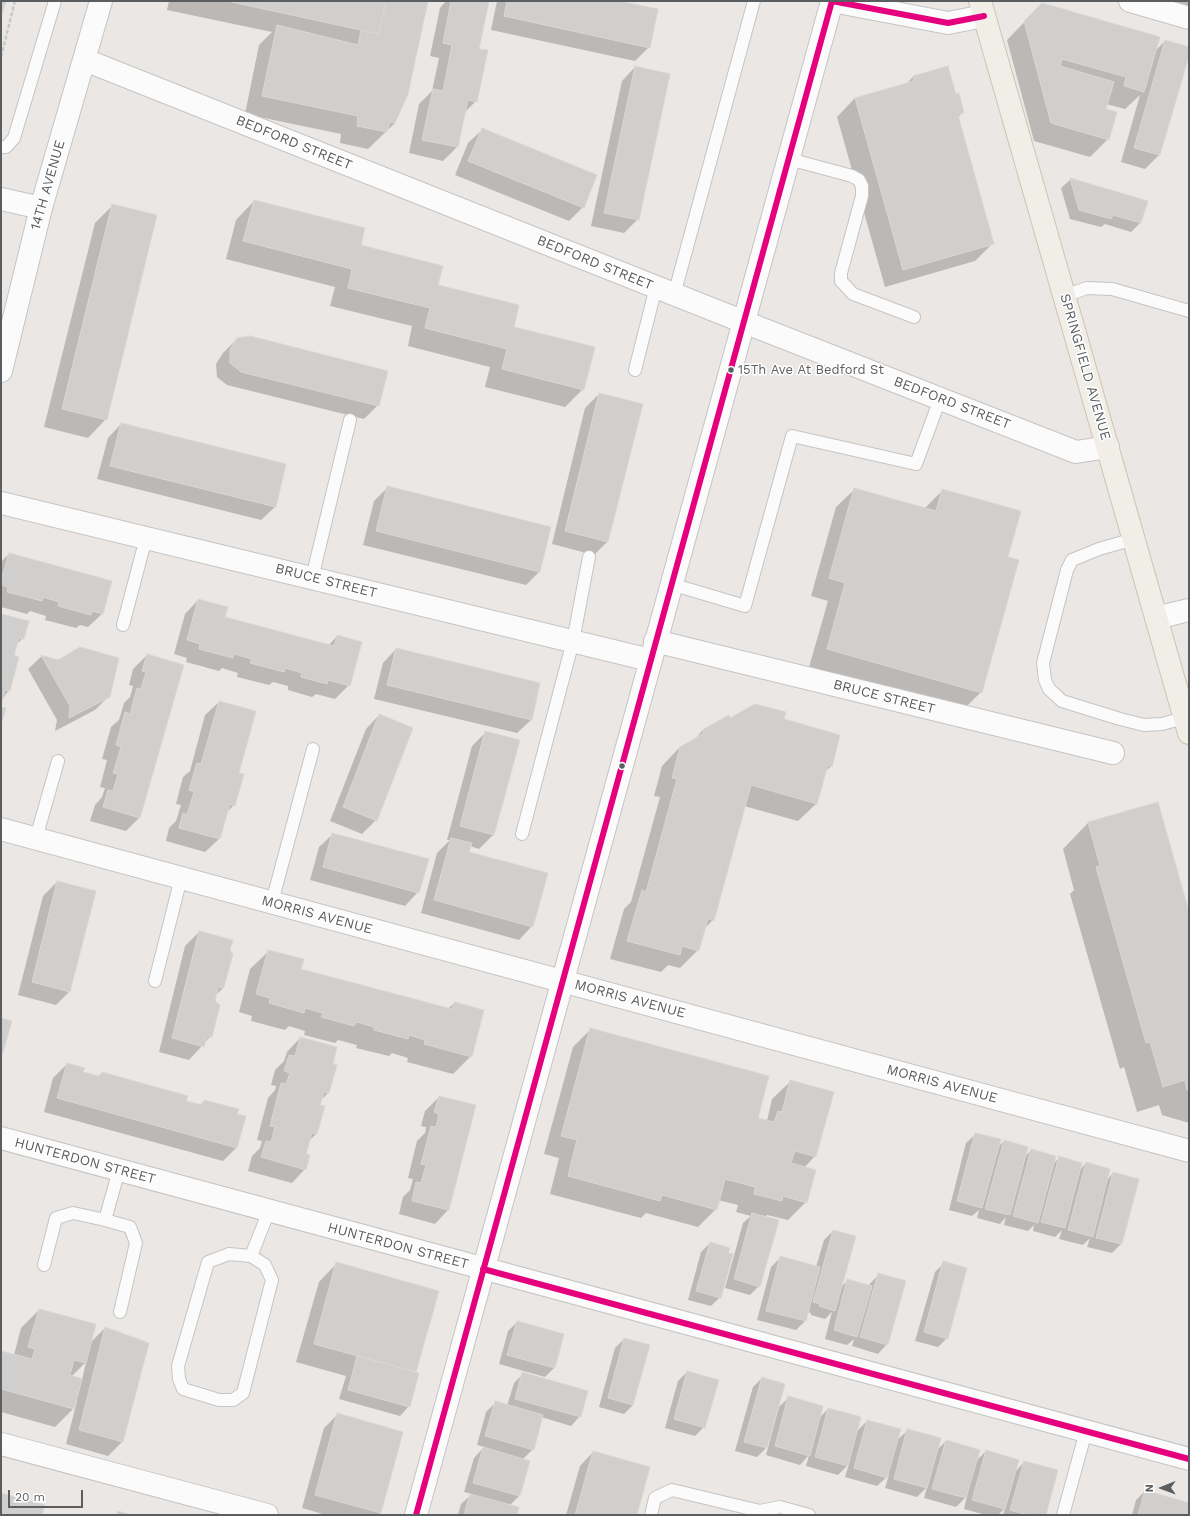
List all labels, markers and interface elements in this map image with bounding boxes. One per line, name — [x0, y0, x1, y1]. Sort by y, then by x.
street label: BEDFORD STREET — [233, 112, 355, 174]
street label: 14TH AVENUE — [27, 138, 69, 232]
street label: BEDFORD STREET — [534, 232, 656, 294]
street label: SPRINGFIELD AVENUE — [1056, 292, 1114, 442]
place label: 15Th Ave At Bedford St — [738, 362, 884, 378]
marker: 15Th Ave At Bedford St — [726, 365, 736, 375]
street label: BEDFORD STREET — [891, 373, 1013, 433]
street label: BRUCE STREET — [273, 560, 379, 602]
street label: BRUCE STREET — [831, 676, 937, 718]
unlabelled marker — [617, 761, 627, 771]
street label: MORRIS AVENUE — [260, 892, 374, 938]
street label: MORRIS AVENUE — [573, 976, 687, 1022]
street label: MORRIS AVENUE — [885, 1061, 999, 1107]
street label: HUNTERDON STREET — [13, 1134, 157, 1188]
street label: HUNTERDON STREET — [326, 1219, 470, 1273]
north arrow — [1142, 1468, 1182, 1508]
scale bar — [10, 1482, 85, 1508]
text: N — [1143, 1484, 1156, 1492]
text: 20 m — [15, 1490, 45, 1504]

